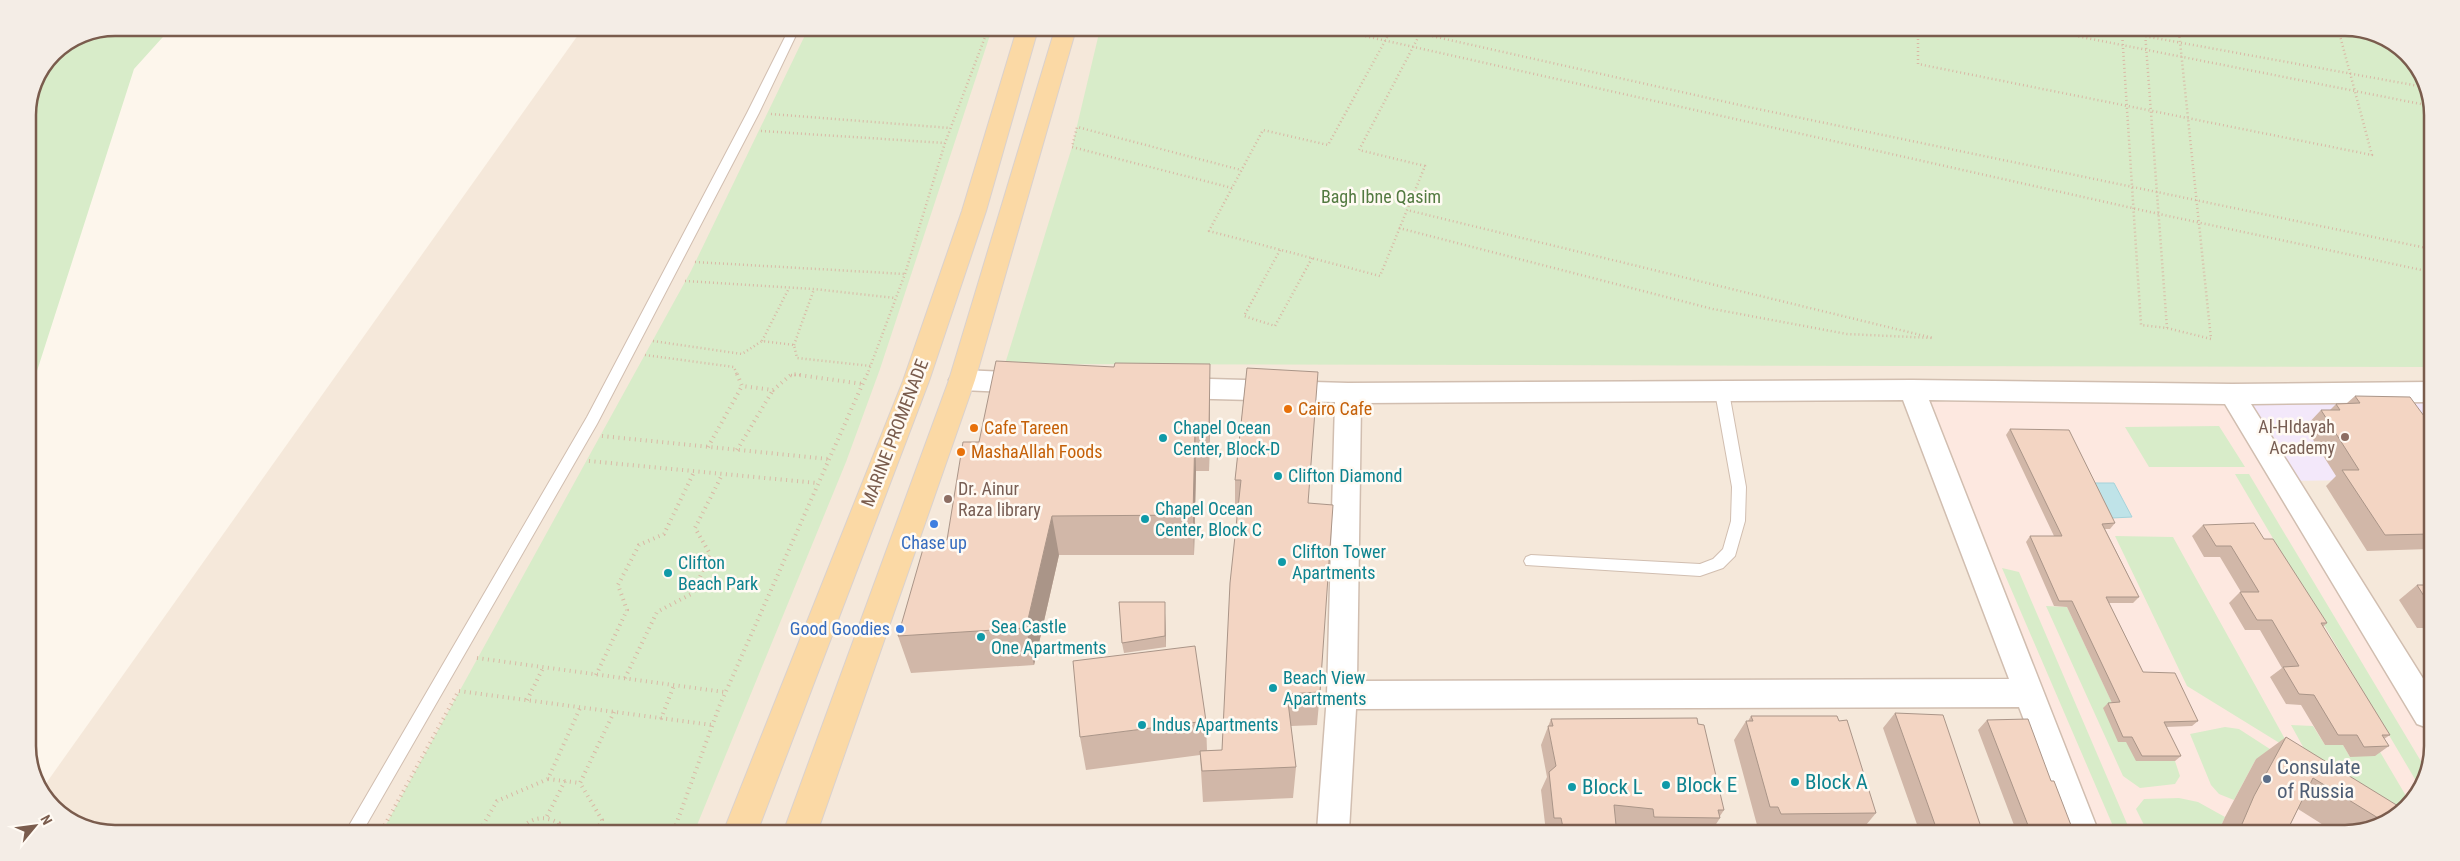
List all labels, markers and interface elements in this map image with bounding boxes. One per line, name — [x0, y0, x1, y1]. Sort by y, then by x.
park label: Bagh Ibne Qasim — [1321, 186, 1441, 207]
street label: MARINE PROMENADE — [857, 356, 932, 510]
place label: Cairo Cafe — [1298, 398, 1372, 419]
marker: Cairo Cafe — [1282, 403, 1294, 415]
place label: Al-HIdayah Academy — [2258, 416, 2336, 458]
place label: Cafe Tareen — [984, 417, 1068, 438]
place label: Chapel Ocean Center, Block-D — [1173, 417, 1280, 459]
marker: Cafe Tareen — [968, 422, 980, 434]
marker: Al-HIdayah Academy — [2339, 431, 2351, 443]
marker: Chapel Ocean Center, Block-D — [1157, 432, 1169, 444]
place label: MashaAllah Foods — [971, 441, 1103, 462]
marker: MashaAllah Foods — [955, 446, 967, 458]
place label: Clifton Diamond — [1288, 465, 1402, 486]
marker: Clifton Diamond — [1272, 470, 1284, 482]
place label: Dr. Ainur Raza library — [958, 478, 1041, 520]
marker: Dr. Ainur Raza library — [942, 493, 954, 505]
place label: Chapel Ocean Center, Block C — [1155, 498, 1262, 540]
marker: Chapel Ocean Center, Block C — [1139, 513, 1151, 525]
marker: Chase up — [928, 518, 940, 530]
place label: Chase up — [901, 532, 967, 553]
place label: Clifton Tower Apartments — [1292, 541, 1387, 583]
place label: Clifton Beach Park — [678, 552, 758, 594]
marker: Clifton Tower Apartments — [1276, 556, 1288, 568]
marker: Clifton Beach Park — [662, 567, 674, 579]
place label: Sea Castle One Apartments — [991, 616, 1106, 658]
place label: Good Goodies — [790, 618, 890, 639]
marker: Good Goodies — [894, 623, 906, 635]
marker: Sea Castle One Apartments — [975, 631, 987, 643]
place label: Beach View Apartments — [1283, 667, 1366, 709]
marker: Beach View Apartments — [1267, 682, 1279, 694]
place label: Indus Apartments — [1152, 714, 1279, 735]
marker: Indus Apartments — [1136, 719, 1148, 731]
place label: Consulate of Russia — [2277, 755, 2360, 803]
place label: Block A — [1805, 770, 1868, 794]
place label: Block E — [1676, 773, 1737, 797]
marker: Consulate of Russia — [2261, 773, 2273, 785]
place label: Block L — [1582, 775, 1643, 799]
marker: Block A — [1789, 776, 1801, 788]
marker: Block E — [1660, 779, 1672, 791]
marker: Block L — [1566, 781, 1578, 793]
north arrow — [10, 801, 60, 851]
text: N — [37, 812, 55, 827]

